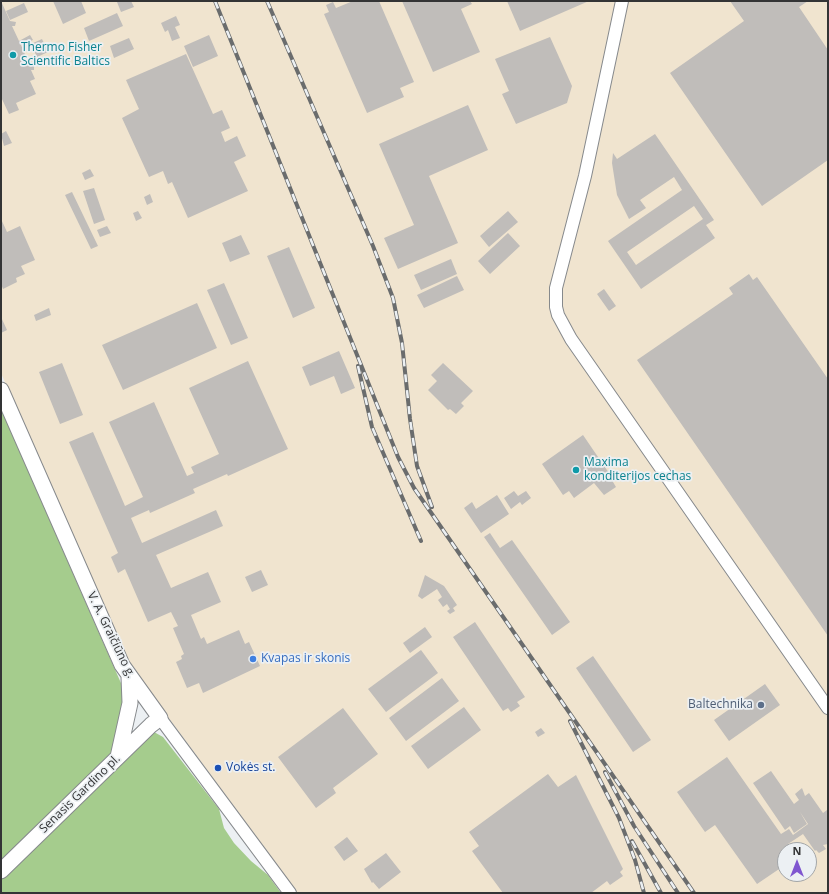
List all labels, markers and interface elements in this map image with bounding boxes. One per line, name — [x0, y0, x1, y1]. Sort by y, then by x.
place label: Thermo Fisher Scientific Baltics — [21, 41, 110, 69]
marker: Thermo Fisher Scientific Baltics — [8, 50, 18, 60]
place label: Maxima konditerijos cechas — [584, 456, 691, 484]
marker: Maxima konditerijos cechas — [571, 465, 581, 475]
street label: V. A. Graičiūno g. — [84, 590, 138, 680]
place label: Kvapas ir skonis — [261, 652, 350, 666]
marker: Kvapas ir skonis — [248, 654, 258, 664]
place label: Baltechnika — [688, 698, 753, 712]
marker: Baltechnika — [756, 700, 766, 710]
street label: Senasis Gardino pl. — [37, 752, 123, 836]
place label: Vokės st. — [226, 761, 275, 775]
marker: Vokės st. — [213, 763, 223, 773]
north arrow — [777, 842, 817, 882]
text: N — [793, 843, 801, 858]

